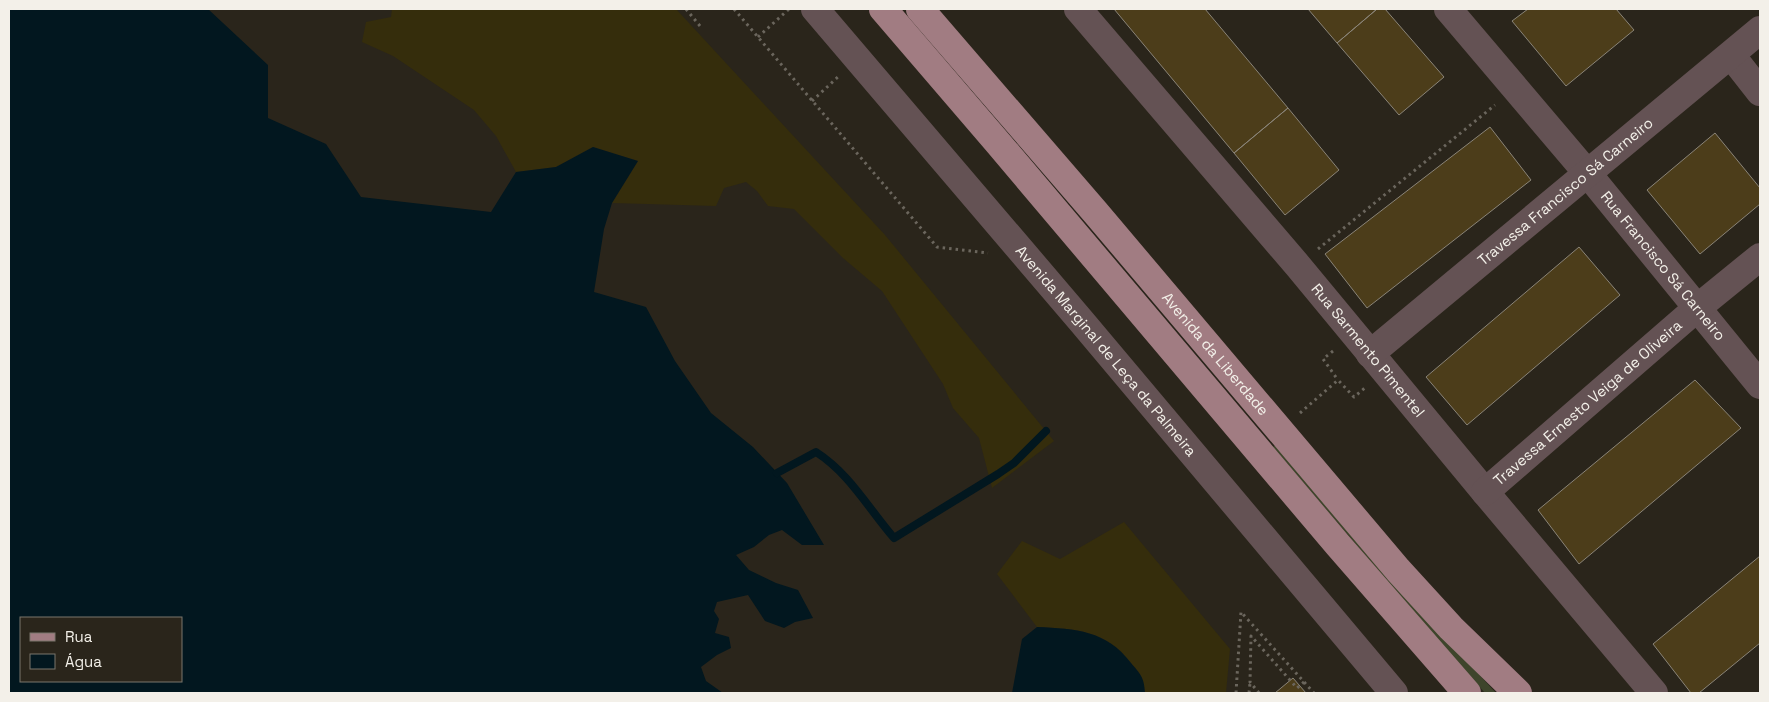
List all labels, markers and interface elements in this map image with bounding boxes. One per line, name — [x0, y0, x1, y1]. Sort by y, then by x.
street label: Travessa Francisco Sá Carneiro — [1473, 113, 1657, 270]
street label: Rua Francisco Sá Carneiro — [1597, 187, 1730, 344]
street label: Avenida Marginal de Leça da Palmeira — [1012, 241, 1201, 460]
street label: Rua Sarmento Pimentel — [1307, 279, 1429, 421]
street label: Avenida da Liberdade — [1158, 288, 1273, 419]
street label: Travessa Ernesto Veiga de Oliveira — [1489, 315, 1686, 489]
legend — [20, 617, 182, 682]
text: Rua — [65, 627, 93, 646]
text: Água — [65, 652, 102, 671]

